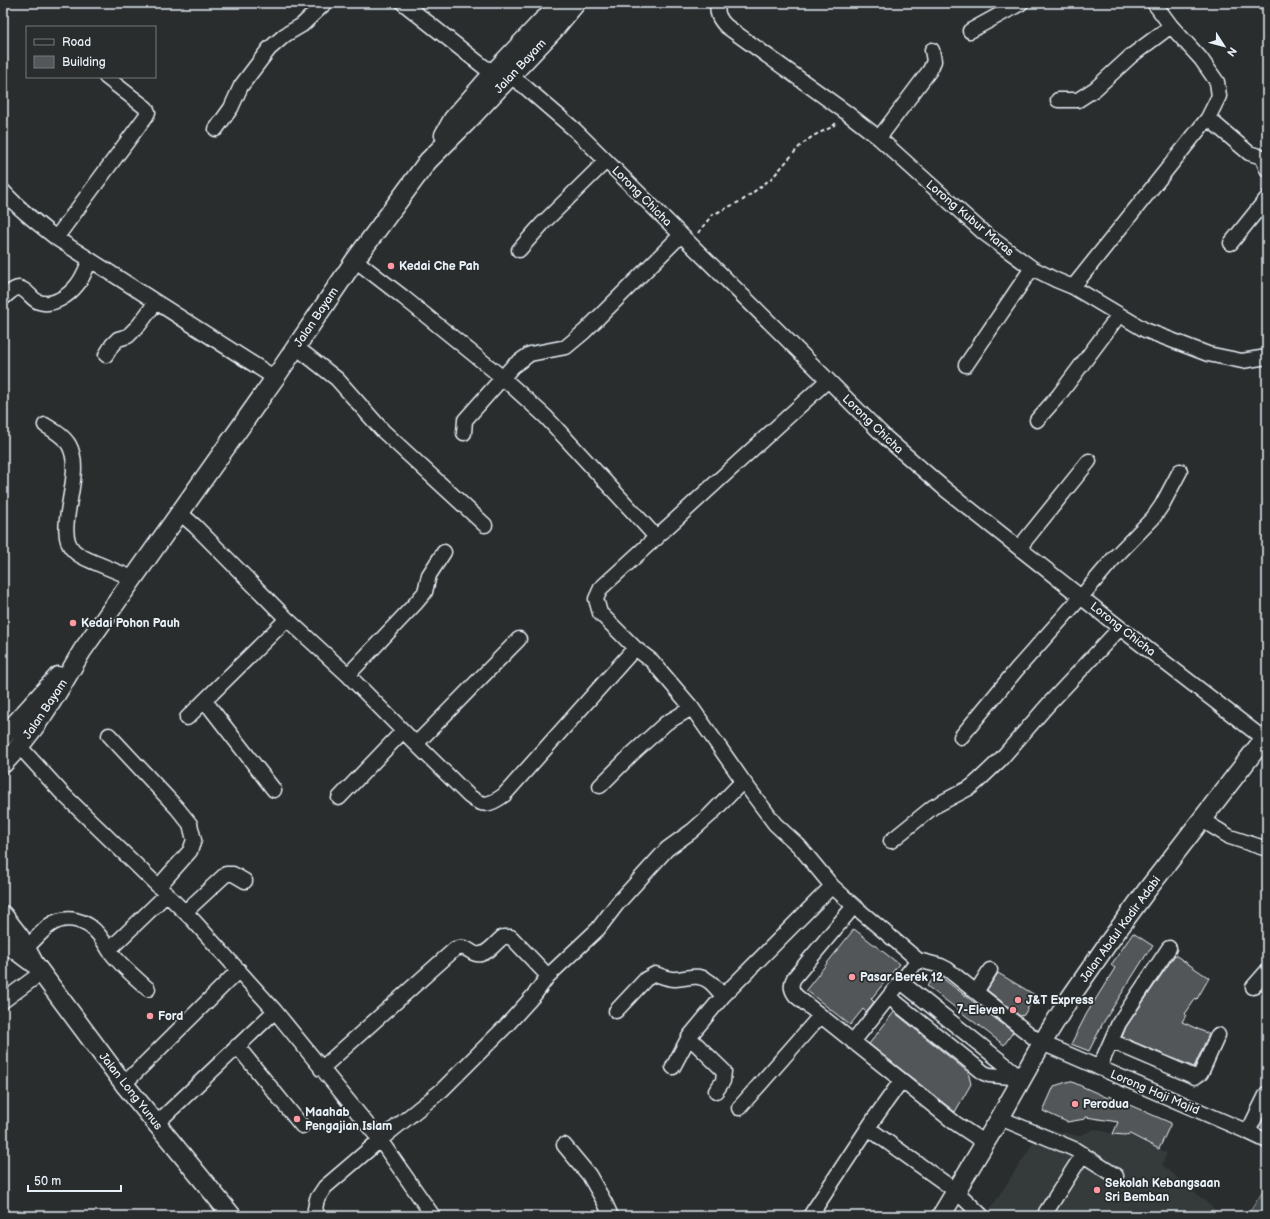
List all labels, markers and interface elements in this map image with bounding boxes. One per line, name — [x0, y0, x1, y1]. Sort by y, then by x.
legend — [26, 26, 156, 78]
north arrow — [1204, 26, 1244, 66]
text: Road — [62, 35, 91, 50]
street label: Jalan Bayam — [491, 36, 549, 97]
text: N — [1224, 44, 1239, 59]
text: Building — [62, 55, 106, 70]
street label: Lorong Chicha — [608, 163, 675, 230]
street label: Lorong Kubur Maras — [923, 177, 1017, 260]
place label: Kedai Che Pah — [399, 259, 479, 274]
marker: Kedai Che Pah — [386, 261, 396, 271]
street label: Jalan Bayam — [291, 284, 342, 350]
street label: Lorong Chicha — [839, 392, 906, 457]
street label: Lorong Chicha — [1087, 599, 1159, 660]
place label: Kedai Pohon Pauh — [81, 616, 180, 631]
marker: Kedai Pohon Pauh — [68, 618, 78, 628]
street label: Jalan Bayam — [20, 676, 71, 742]
street label: Jalan Abdul Kadir Adabi — [1077, 873, 1164, 985]
place label: Pasar Berek 12 — [860, 970, 944, 985]
marker: Pasar Berek 12 — [847, 972, 857, 982]
place label: J&T Express — [1026, 993, 1094, 1008]
marker: J&T Express — [1013, 995, 1023, 1005]
place label: 7-Eleven — [957, 1003, 1005, 1018]
marker: 7-Eleven — [1008, 1005, 1018, 1015]
place label: Ford — [158, 1009, 183, 1024]
marker: Ford — [145, 1011, 155, 1021]
street label: Jalan Long Yunus — [96, 1050, 166, 1133]
street label: Lorong Haji Majid — [1108, 1067, 1202, 1118]
place label: Perodua — [1083, 1097, 1129, 1112]
marker: Perodua — [1070, 1099, 1080, 1109]
place label: Maahab Pengajian Islam — [305, 1105, 392, 1134]
marker: Maahab Pengajian Islam — [292, 1114, 302, 1124]
scale bar — [28, 1167, 121, 1193]
text: 50 m — [34, 1174, 61, 1189]
place label: Sekolah Kebangsaan Sri Bemban — [1105, 1176, 1220, 1205]
marker: Sekolah Kebangsaan Sri Bemban — [1092, 1185, 1102, 1195]

